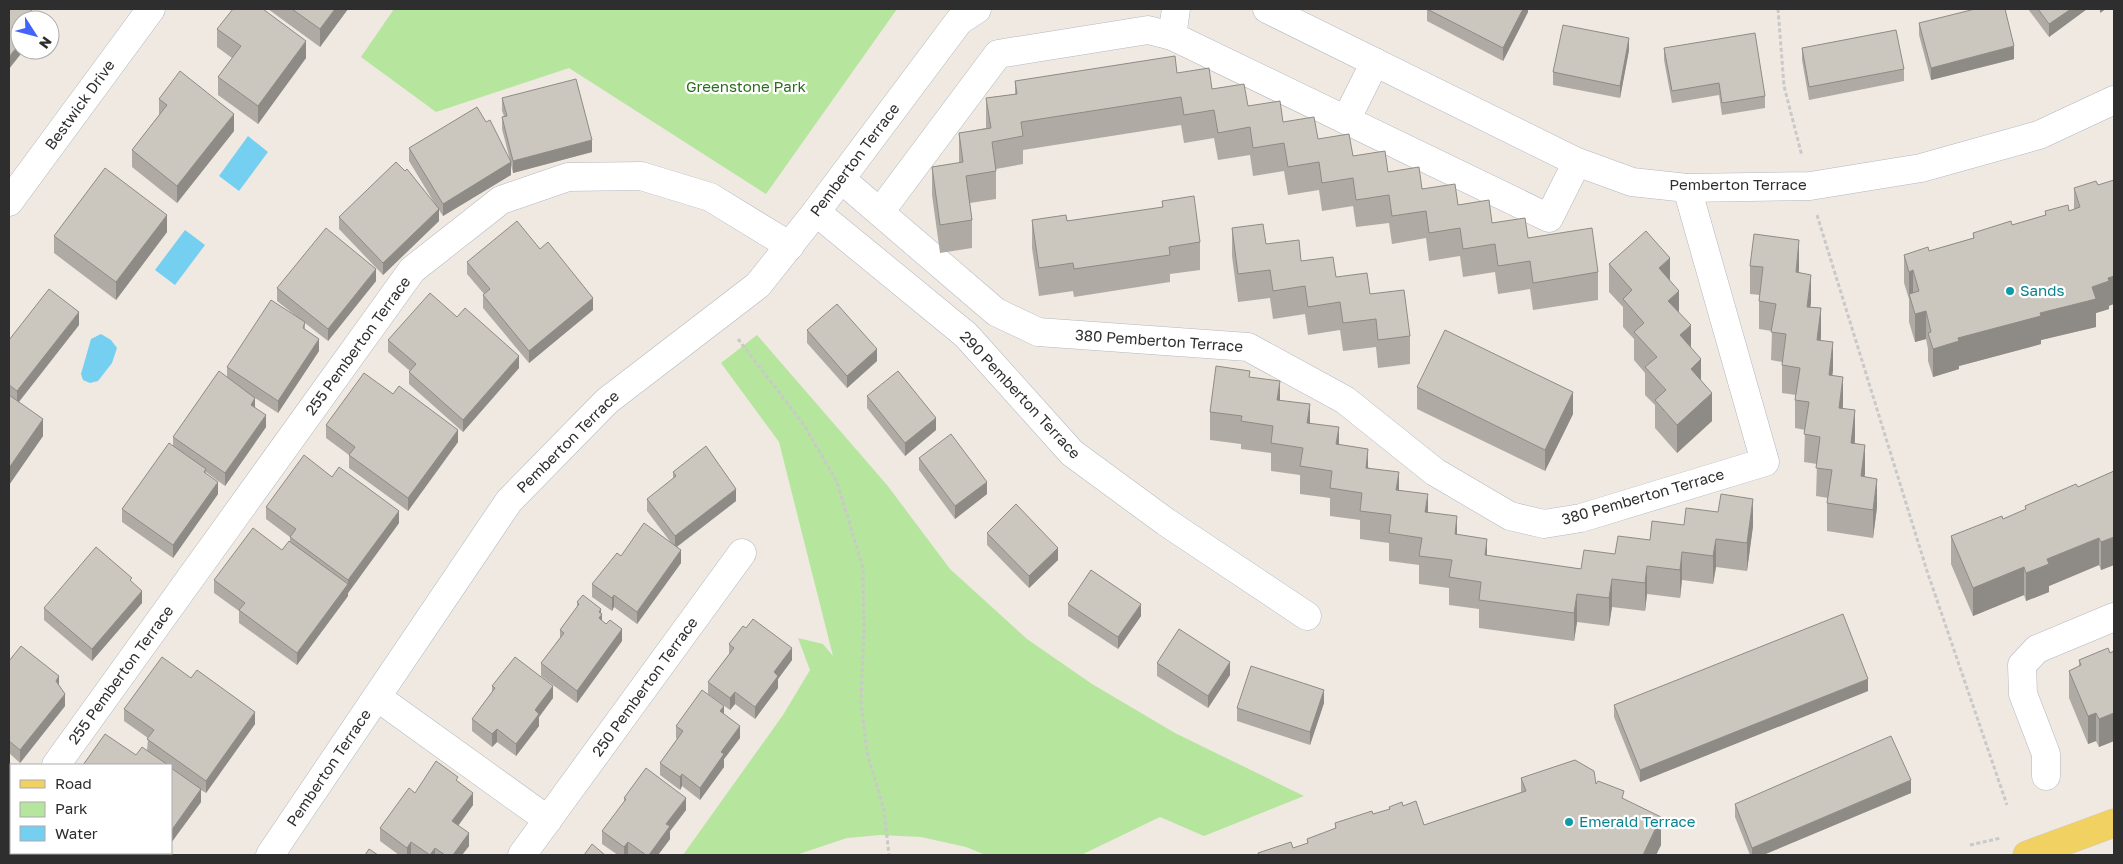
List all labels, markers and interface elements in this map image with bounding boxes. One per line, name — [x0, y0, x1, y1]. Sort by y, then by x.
north arrow — [10, 10, 60, 60]
text: N — [36, 34, 56, 52]
street label: Bestwick Drive — [41, 56, 118, 153]
park label: Greenstone Park — [686, 77, 807, 95]
street label: Pemberton Terrace — [806, 99, 903, 220]
street label: Pemberton Terrace — [1669, 175, 1807, 193]
street label: 255 Pemberton Terrace — [301, 272, 414, 418]
place label: Sands — [2020, 281, 2065, 299]
marker: Sands — [2004, 285, 2016, 297]
street label: 380 Pemberton Terrace — [1075, 325, 1244, 355]
street label: 290 Pemberton Terrace — [957, 327, 1085, 462]
street label: Pemberton Terrace — [512, 386, 622, 496]
street label: 380 Pemberton Terrace — [1559, 464, 1726, 528]
street label: 255 Pemberton Terrace — [64, 601, 177, 747]
street label: 250 Pemberton Terrace — [588, 613, 701, 760]
street label: Pemberton Terrace — [282, 705, 374, 829]
legend — [10, 764, 172, 854]
text: Road — [55, 774, 92, 792]
text: Park — [55, 799, 88, 817]
place label: Emerald Terrace — [1579, 812, 1696, 830]
marker: Emerald Terrace — [1563, 816, 1575, 828]
text: Water — [55, 824, 98, 842]

